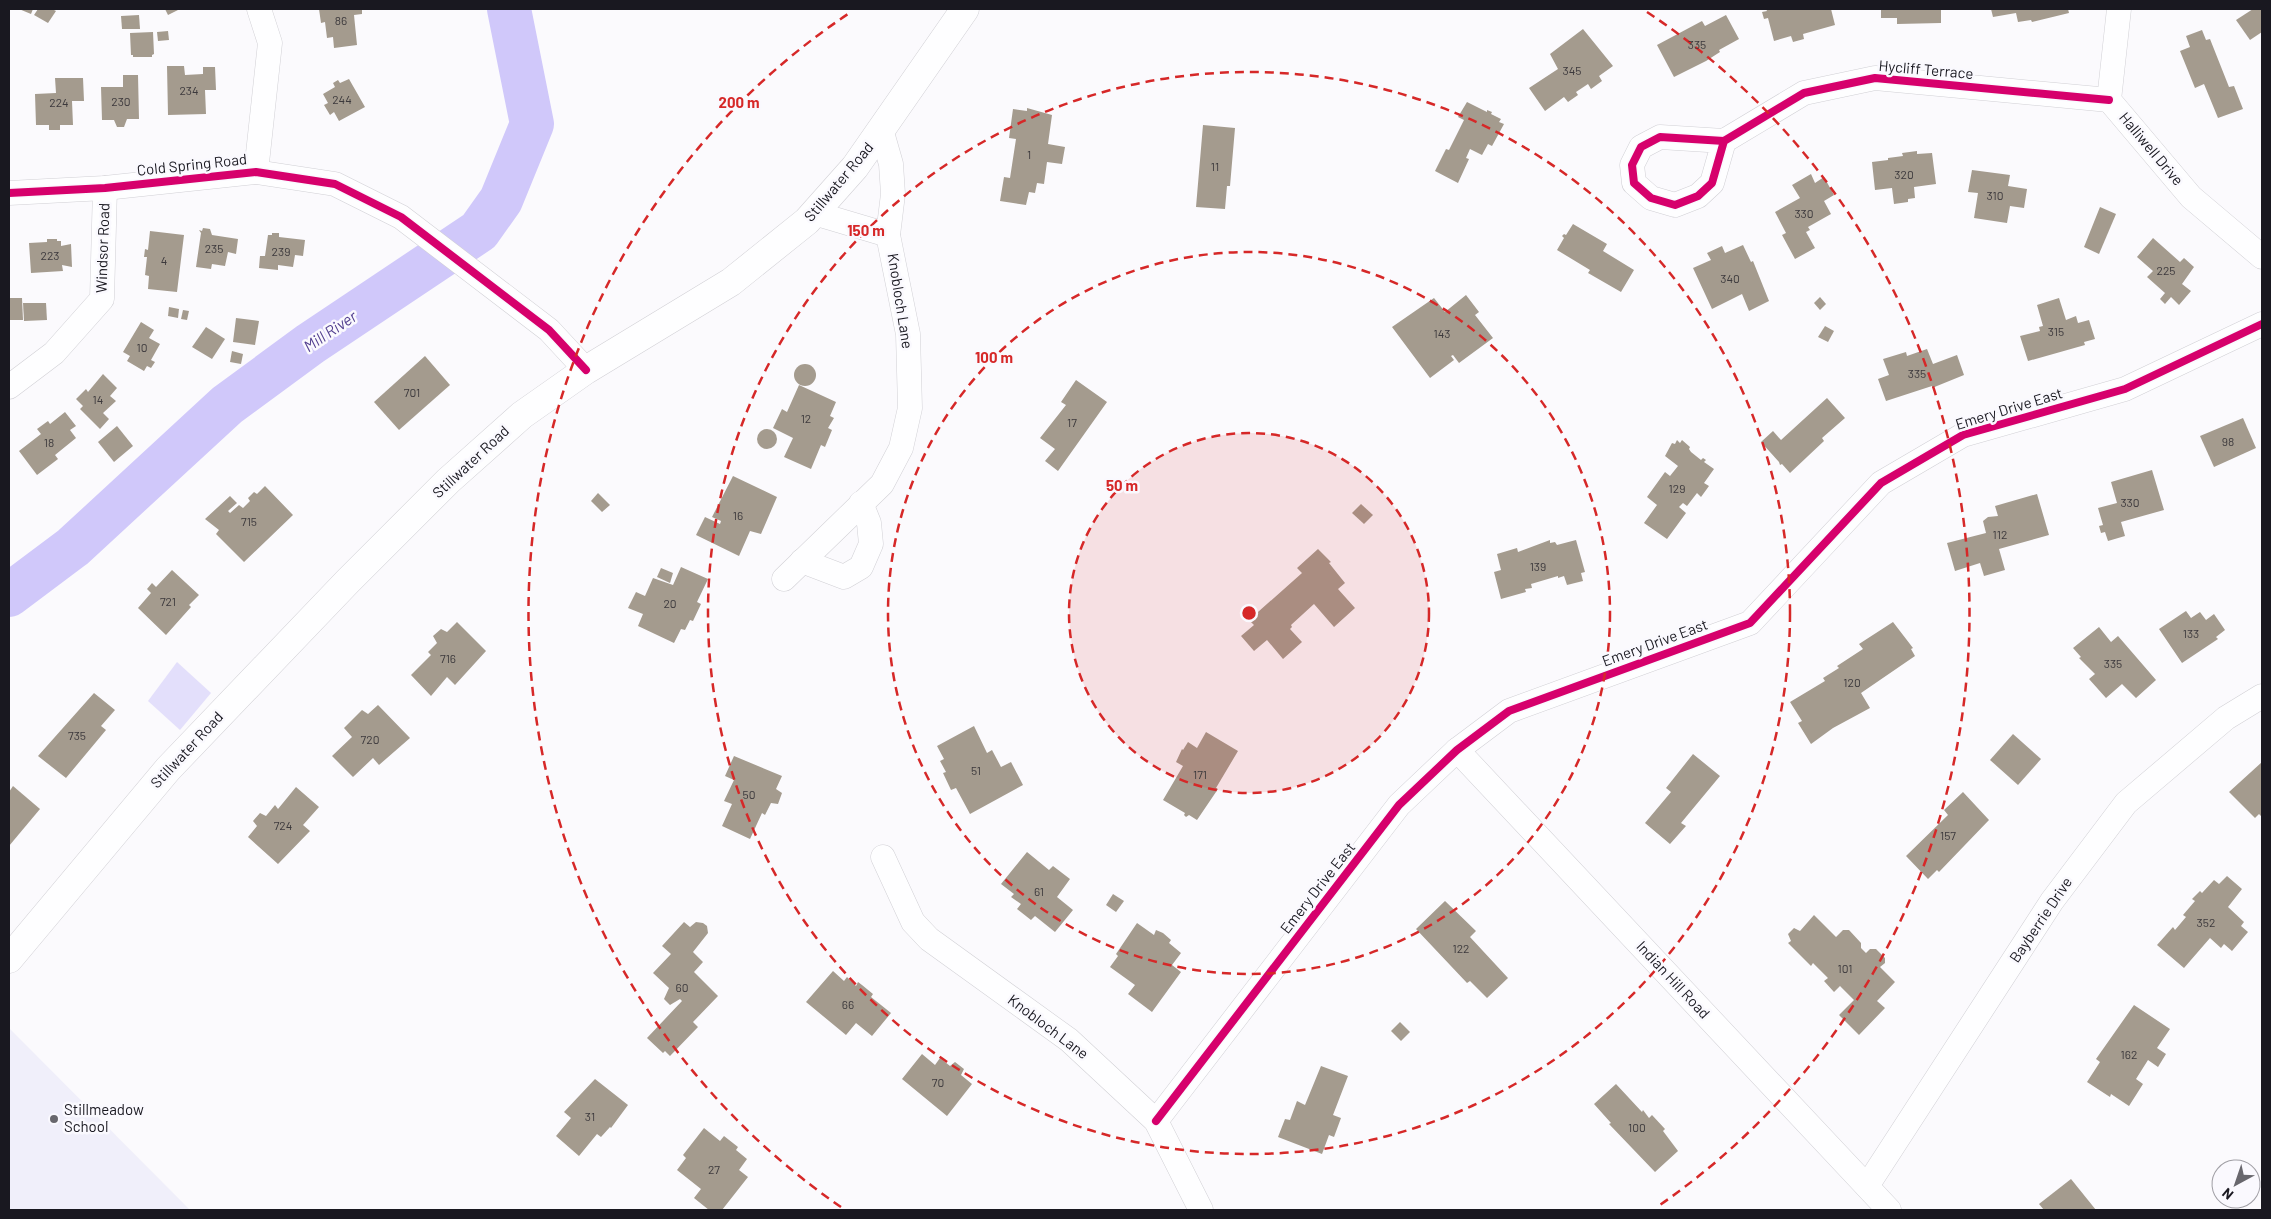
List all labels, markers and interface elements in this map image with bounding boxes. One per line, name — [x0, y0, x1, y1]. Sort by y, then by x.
house number: 86 — [335, 13, 347, 27]
house number: 335 — [1688, 37, 1706, 51]
street label: Hycliff Terrace — [1878, 56, 1974, 82]
house number: 345 — [1563, 63, 1581, 77]
house number: 234 — [179, 83, 199, 97]
house number: 244 — [332, 92, 352, 106]
text: 200 m — [718, 93, 760, 111]
house number: 230 — [111, 94, 131, 108]
house number: 224 — [49, 95, 69, 109]
street label: Halliwell Drive — [2116, 108, 2188, 189]
street label: Stillwater Road — [800, 138, 877, 225]
house number: 1 — [1027, 147, 1031, 161]
street label: Cold Spring Road — [136, 149, 248, 179]
house number: 11 — [1211, 159, 1219, 173]
house number: 320 — [1894, 167, 1914, 181]
house number: 310 — [1986, 188, 2004, 202]
street label: Windsor Road — [91, 203, 113, 293]
house number: 330 — [1794, 206, 1814, 220]
text: 150 m — [847, 221, 885, 239]
house number: 235 — [205, 241, 223, 255]
house number: 239 — [272, 244, 290, 258]
house number: 223 — [41, 248, 59, 262]
street label: Knobloch Lane — [885, 252, 917, 350]
house number: 4 — [161, 253, 167, 267]
house number: 225 — [2156, 263, 2176, 277]
house number: 340 — [1720, 271, 1740, 285]
water label: Mill River — [300, 305, 361, 355]
house number: 315 — [2048, 324, 2064, 338]
house number: 143 — [1434, 326, 1451, 340]
house number: 10 — [137, 340, 147, 354]
text: 100 m — [975, 348, 1013, 366]
house number: 335 — [1908, 366, 1926, 380]
street label: Emery Drive East — [1953, 383, 2064, 433]
house number: 701 — [404, 385, 420, 399]
house number: 14 — [93, 392, 103, 406]
house number: 12 — [801, 411, 811, 425]
house number: 17 — [1067, 415, 1077, 429]
street label: Stillwater Road — [428, 421, 512, 501]
house number: 98 — [2222, 434, 2234, 448]
house number: 18 — [44, 435, 54, 449]
text: 50 m — [1106, 476, 1138, 494]
house number: 129 — [1669, 481, 1685, 495]
house number: 330 — [2120, 495, 2140, 509]
house number: 16 — [733, 508, 743, 522]
house number: 715 — [241, 514, 257, 528]
house number: 112 — [1993, 527, 2007, 541]
house number: 139 — [1530, 559, 1546, 573]
house number: 721 — [160, 594, 176, 608]
house number: 20 — [663, 596, 677, 610]
centre of rings — [1240, 604, 1258, 622]
street label: Emery Drive East — [1599, 615, 1710, 669]
house number: 133 — [2183, 626, 2199, 640]
house number: 716 — [440, 651, 456, 665]
house number: 335 — [2104, 656, 2122, 670]
house number: 120 — [1843, 675, 1861, 689]
street label: Stillwater Road — [146, 707, 226, 791]
house number: 735 — [68, 728, 86, 742]
house number: 720 — [361, 732, 379, 746]
house number: 51 — [971, 763, 981, 777]
house number: 171 — [1193, 767, 1207, 781]
house number: 50 — [743, 787, 755, 801]
house number: 724 — [274, 818, 292, 832]
house number: 157 — [1940, 828, 1956, 842]
street label: Emery Drive East — [1276, 838, 1358, 937]
street label: Bayberrie Drive — [2005, 873, 2075, 966]
house number: 61 — [1034, 884, 1044, 898]
house number: 352 — [2197, 915, 2215, 929]
street label: Indian Hill Road — [1633, 937, 1714, 1022]
house number: 122 — [1452, 941, 1470, 955]
house number: 101 — [1838, 961, 1852, 975]
house number: 60 — [676, 980, 688, 994]
street label: Knobloch Lane — [1005, 990, 1092, 1062]
house number: 66 — [842, 997, 854, 1011]
house number: 162 — [2121, 1047, 2137, 1061]
house number: 70 — [932, 1075, 944, 1089]
place label: Stillmeadow School — [64, 1100, 144, 1135]
house number: 31 — [585, 1109, 595, 1123]
marker: Stillmeadow School — [48, 1113, 60, 1125]
house number: 100 — [1628, 1120, 1646, 1134]
north arrow — [2211, 1159, 2261, 1209]
house number: 27 — [708, 1162, 720, 1176]
text: N — [2218, 1185, 2236, 1204]

